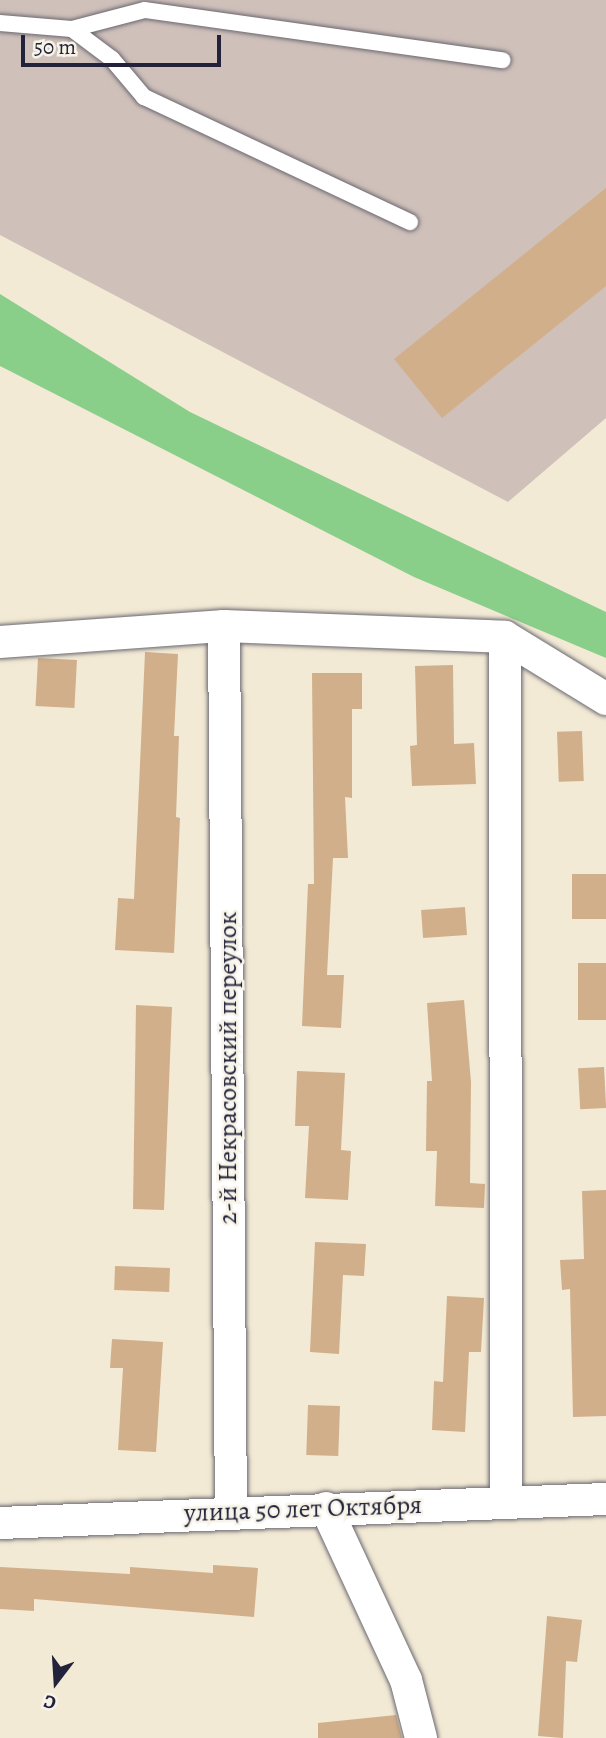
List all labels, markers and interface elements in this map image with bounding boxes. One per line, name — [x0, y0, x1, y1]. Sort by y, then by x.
scale bar — [24, 21, 224, 65]
text: 50 m — [34, 33, 76, 61]
street label: 2-й Некрасовский переулок — [212, 912, 244, 1224]
street label: улица 50 лет Октября — [183, 1489, 423, 1529]
north arrow — [21, 1647, 91, 1717]
text: С — [40, 1688, 59, 1716]

